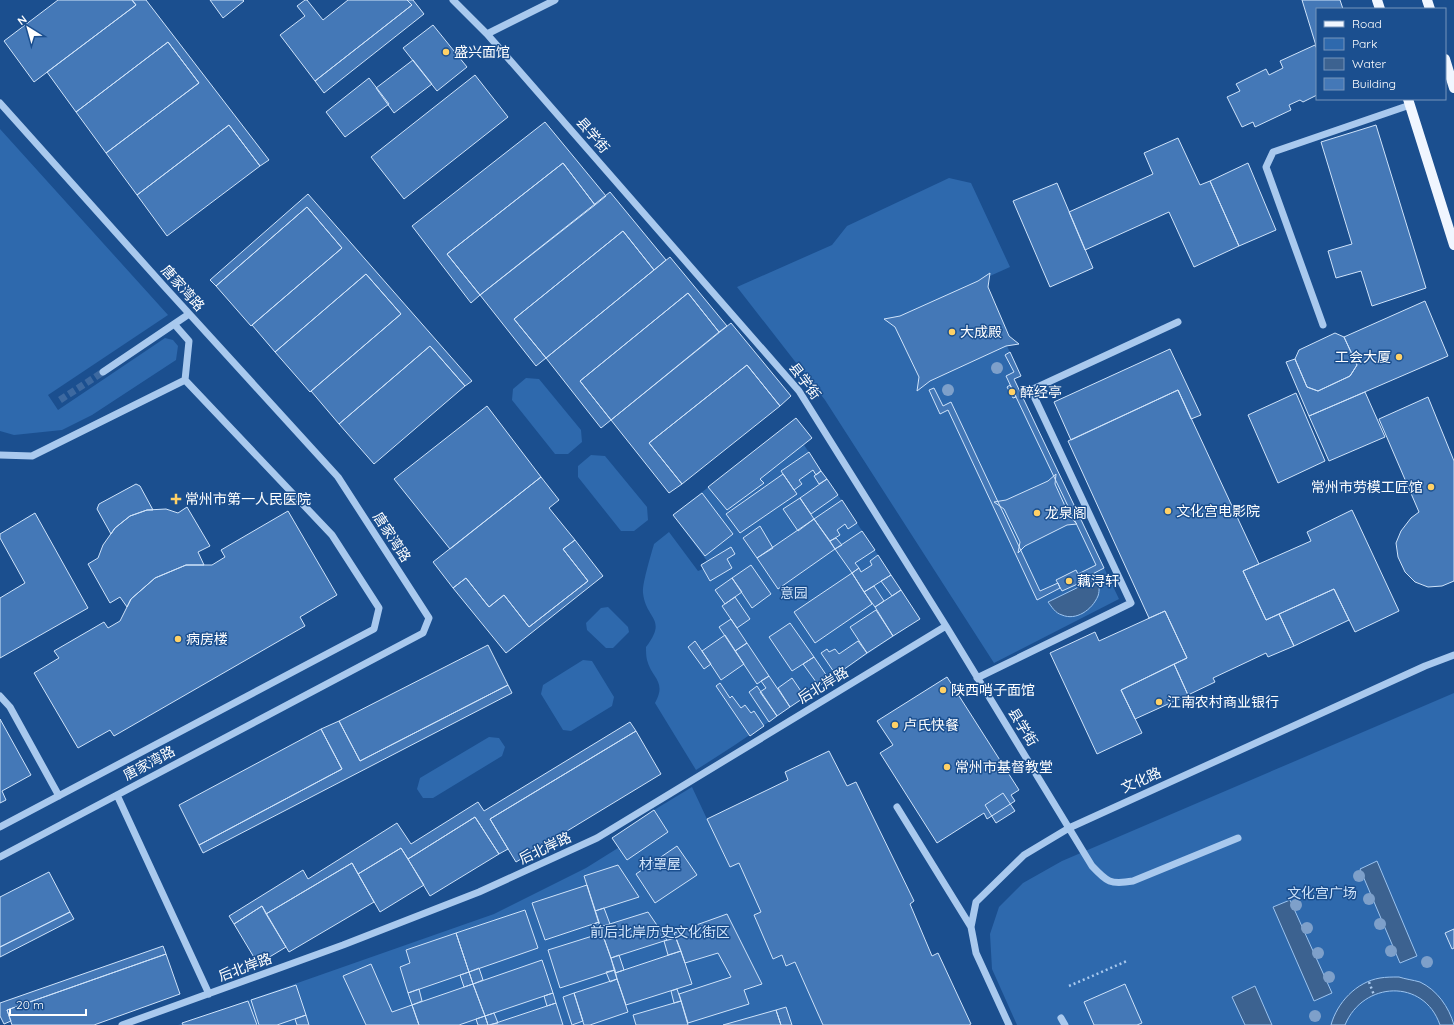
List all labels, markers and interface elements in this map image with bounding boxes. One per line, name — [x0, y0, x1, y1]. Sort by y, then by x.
north arrow — [8, 8, 48, 48]
legend — [1316, 8, 1446, 100]
text: N — [15, 12, 29, 28]
text: Road — [1352, 16, 1382, 31]
text: Park — [1352, 36, 1377, 51]
place label: 盛兴面馆 — [454, 43, 510, 61]
marker: 盛兴面馆 — [441, 47, 451, 57]
text: Water — [1352, 56, 1387, 71]
text: Building — [1352, 76, 1396, 91]
street label: 县学街 — [572, 113, 614, 157]
street label: 唐家湾路 — [158, 261, 208, 315]
place label: 大成殿 — [960, 323, 1002, 341]
marker: 大成殿 — [947, 327, 957, 337]
place label: 工会大厦 — [1335, 348, 1391, 366]
marker: 工会大厦 — [1394, 352, 1404, 362]
street label: 县学街 — [785, 359, 825, 403]
place label: 醉经亭 — [1020, 383, 1062, 401]
marker: 醉经亭 — [1007, 387, 1017, 397]
place label: 常州市劳模工匠馆 — [1311, 478, 1423, 496]
marker: 常州市劳模工匠馆 — [1426, 482, 1436, 492]
place label: 常州市第一人民医院 — [185, 490, 311, 508]
marker: 常州市第一人民医院 — [170, 493, 182, 505]
place label: 文化宫电影院 — [1176, 502, 1260, 520]
place label: 龙泉阁 — [1045, 504, 1087, 522]
marker: 文化宫电影院 — [1163, 506, 1173, 516]
marker: 龙泉阁 — [1032, 508, 1042, 518]
street label: 唐家湾路 — [369, 509, 415, 565]
place label: 藕浔轩 — [1077, 572, 1119, 590]
marker: 藕浔轩 — [1064, 576, 1074, 586]
park label: 意园 — [780, 584, 808, 602]
place label: 病房楼 — [186, 630, 228, 648]
marker: 病房楼 — [173, 634, 183, 644]
street label: 后北岸路 — [794, 663, 852, 707]
place label: 陕西哨子面馆 — [951, 681, 1035, 699]
marker: 陕西哨子面馆 — [938, 685, 948, 695]
place label: 江南农村商业银行 — [1167, 693, 1279, 711]
marker: 江南农村商业银行 — [1154, 697, 1164, 707]
street label: 县学街 — [1004, 704, 1042, 750]
place label: 卢氏快餐 — [903, 716, 959, 734]
marker: 卢氏快餐 — [890, 720, 900, 730]
street label: 唐家湾路 — [120, 742, 178, 784]
place label: 常州市基督教堂 — [955, 758, 1053, 776]
marker: 常州市基督教堂 — [942, 762, 952, 772]
street label: 文化路 — [1118, 763, 1164, 797]
street label: 后北岸路 — [516, 828, 574, 868]
park label: 材罩屋 — [639, 855, 681, 873]
park label: 文化宫广场 — [1287, 884, 1357, 902]
park label: 前后北岸历史文化街区 — [590, 923, 730, 941]
street label: 后北岸路 — [216, 949, 274, 985]
scale bar — [10, 991, 86, 1017]
text: 20 m — [16, 997, 44, 1012]

